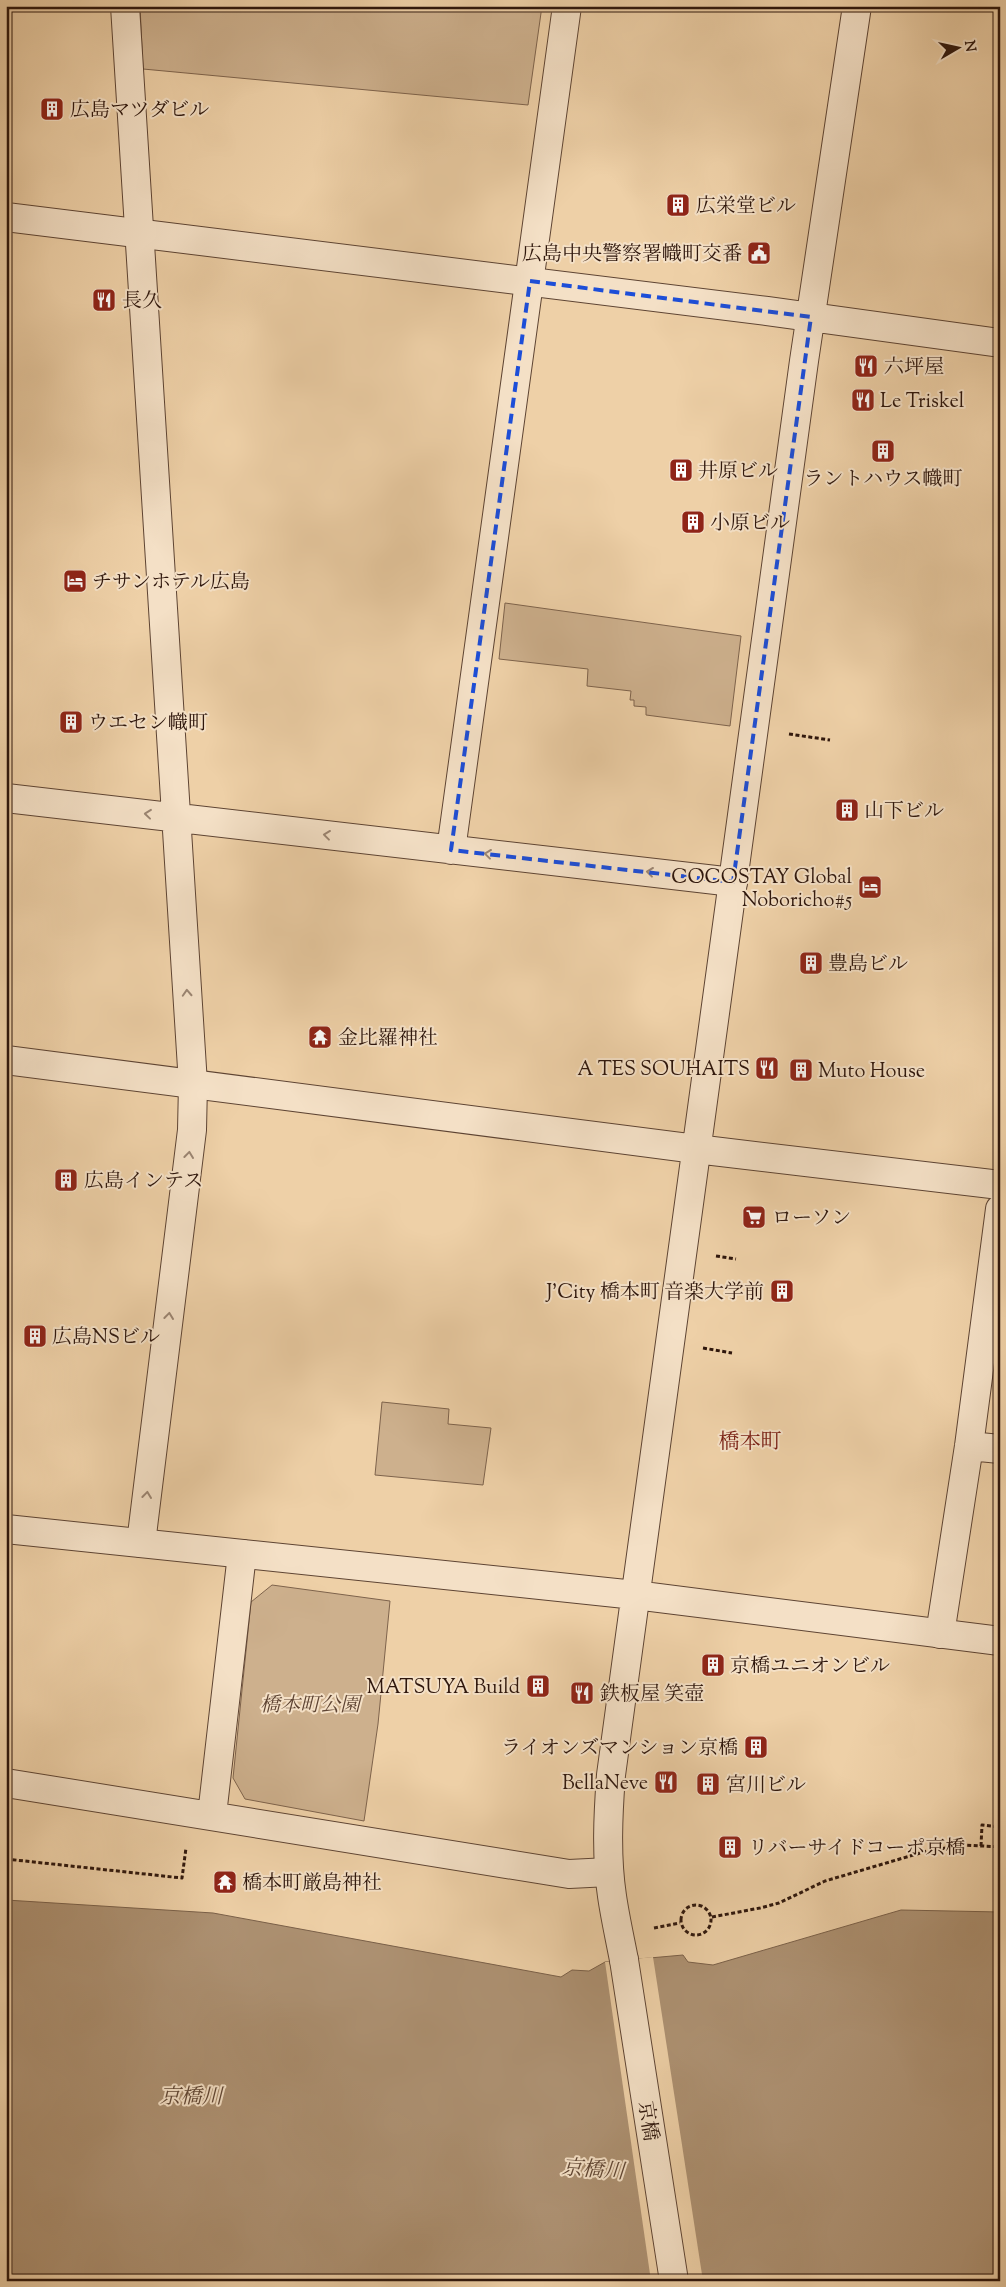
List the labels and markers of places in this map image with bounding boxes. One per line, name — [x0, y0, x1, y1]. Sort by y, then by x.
building icon: 広島マツダビル — [39, 96, 65, 122]
place label: 広島マツダビル — [70, 97, 209, 126]
building icon: 広栄堂ビル — [665, 192, 691, 218]
place label: 広栄堂ビル — [696, 193, 796, 222]
public building icon: 広島中央警察署幟町交番 — [746, 240, 772, 266]
place label: 広島中央警察署幟町交番 — [522, 241, 742, 270]
restaurant icon: 長久 — [91, 287, 117, 313]
place label: 長久 — [122, 288, 162, 317]
restaurant icon: 六坪屋 — [853, 353, 879, 379]
place label: 六坪屋 — [884, 354, 944, 383]
restaurant icon: Le Triskel — [850, 387, 876, 413]
place label: Le Triskel — [880, 388, 965, 417]
building icon: ラントハウス幟町 — [870, 438, 896, 464]
building icon: 井原ビル — [668, 457, 694, 483]
place label: 井原ビル — [698, 458, 778, 487]
place label: ラントハウス幟町 — [804, 466, 963, 495]
building icon: 小原ビル — [680, 509, 706, 535]
place label: 小原ビル — [710, 510, 790, 539]
hotel icon: チサンホテル広島 — [62, 568, 88, 594]
place label: チサンホテル広島 — [92, 569, 250, 598]
building icon: ウエセン幟町 — [58, 709, 84, 735]
place label: ウエセン幟町 — [88, 710, 208, 739]
building icon: 山下ビル — [834, 797, 860, 823]
place label: 山下ビル — [864, 798, 944, 827]
place label: COCOSTAY Global Noboricho#5 — [671, 864, 852, 916]
hotel icon: COCOSTAY Global Noboricho#5 — [857, 874, 883, 900]
building icon: 豊島ビル — [798, 950, 824, 976]
place label: 豊島ビル — [828, 951, 908, 980]
temple icon: 金比羅神社 — [307, 1024, 333, 1050]
place label: 金比羅神社 — [338, 1025, 438, 1054]
restaurant icon: A TES SOUHAITS — [754, 1055, 780, 1081]
place label: A TES SOUHAITS — [577, 1056, 750, 1085]
building icon: Muto House — [788, 1057, 814, 1083]
place label: Muto House — [818, 1058, 925, 1087]
building icon: 広島インテス — [53, 1167, 79, 1193]
place label: 広島インテス — [84, 1168, 203, 1197]
supermarket icon: ローソン — [741, 1204, 767, 1230]
place label: ローソン — [772, 1205, 851, 1234]
building icon: J'City 橋本町 音楽大学前 — [769, 1278, 795, 1304]
place label: J'City 橋本町 音楽大学前 — [545, 1279, 764, 1308]
building icon: 広島NSビル — [22, 1323, 48, 1349]
place label: 広島NSビル — [52, 1324, 160, 1353]
building icon: 京橋ユニオンビル — [700, 1652, 726, 1678]
place label: 京橋ユニオンビル — [730, 1653, 890, 1682]
building icon: MATSUYA Build — [525, 1673, 551, 1699]
place label: MATSUYA Build — [366, 1674, 520, 1703]
restaurant icon: 鉄板屋 笑壺 — [569, 1680, 595, 1706]
place label: 鉄板屋 笑壺 — [600, 1681, 704, 1710]
building icon: ライオンズマンション京橋 — [743, 1734, 769, 1760]
place label: ライオンズマンション京橋 — [501, 1735, 738, 1764]
restaurant icon: BellaNeve — [653, 1769, 679, 1795]
place label: BellaNeve — [562, 1770, 648, 1799]
building icon: 宮川ビル — [695, 1771, 721, 1797]
place label: 宮川ビル — [726, 1772, 806, 1801]
building icon: リバーサイドコーポ京橋 — [717, 1834, 743, 1860]
place label: リバーサイドコーポ京橋 — [748, 1835, 965, 1864]
temple icon: 橋本町厳島神社 — [212, 1869, 238, 1895]
place label: 橋本町厳島神社 — [242, 1870, 382, 1899]

